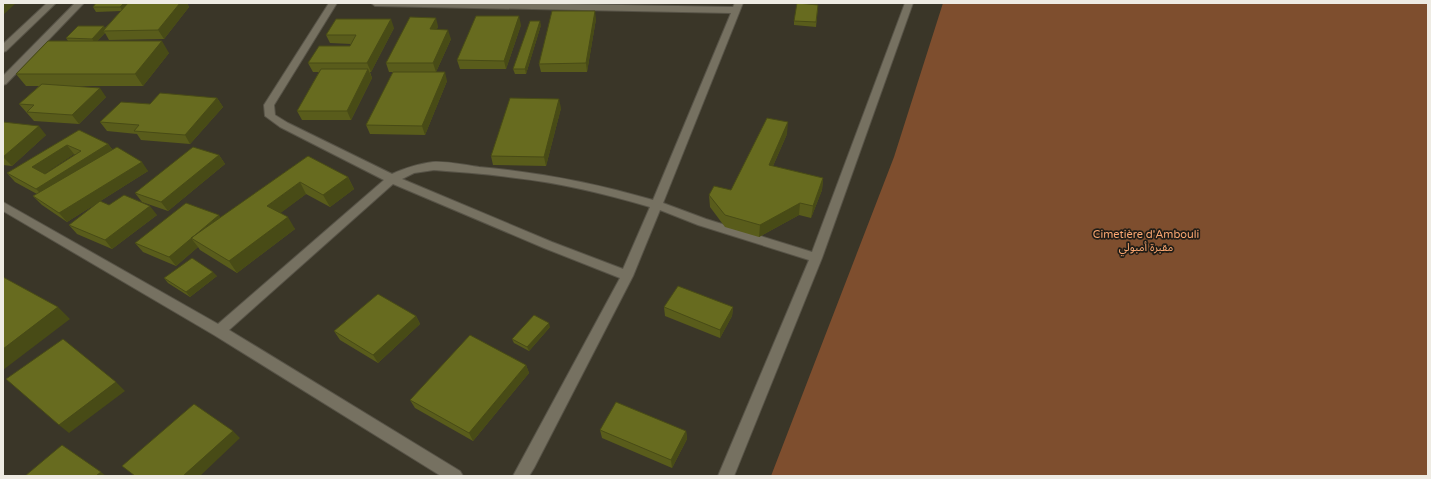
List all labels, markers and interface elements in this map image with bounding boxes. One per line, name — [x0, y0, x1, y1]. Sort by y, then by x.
park label: Cimetière d'Ambouli مقبرة أمبولي — [1093, 228, 1199, 256]

